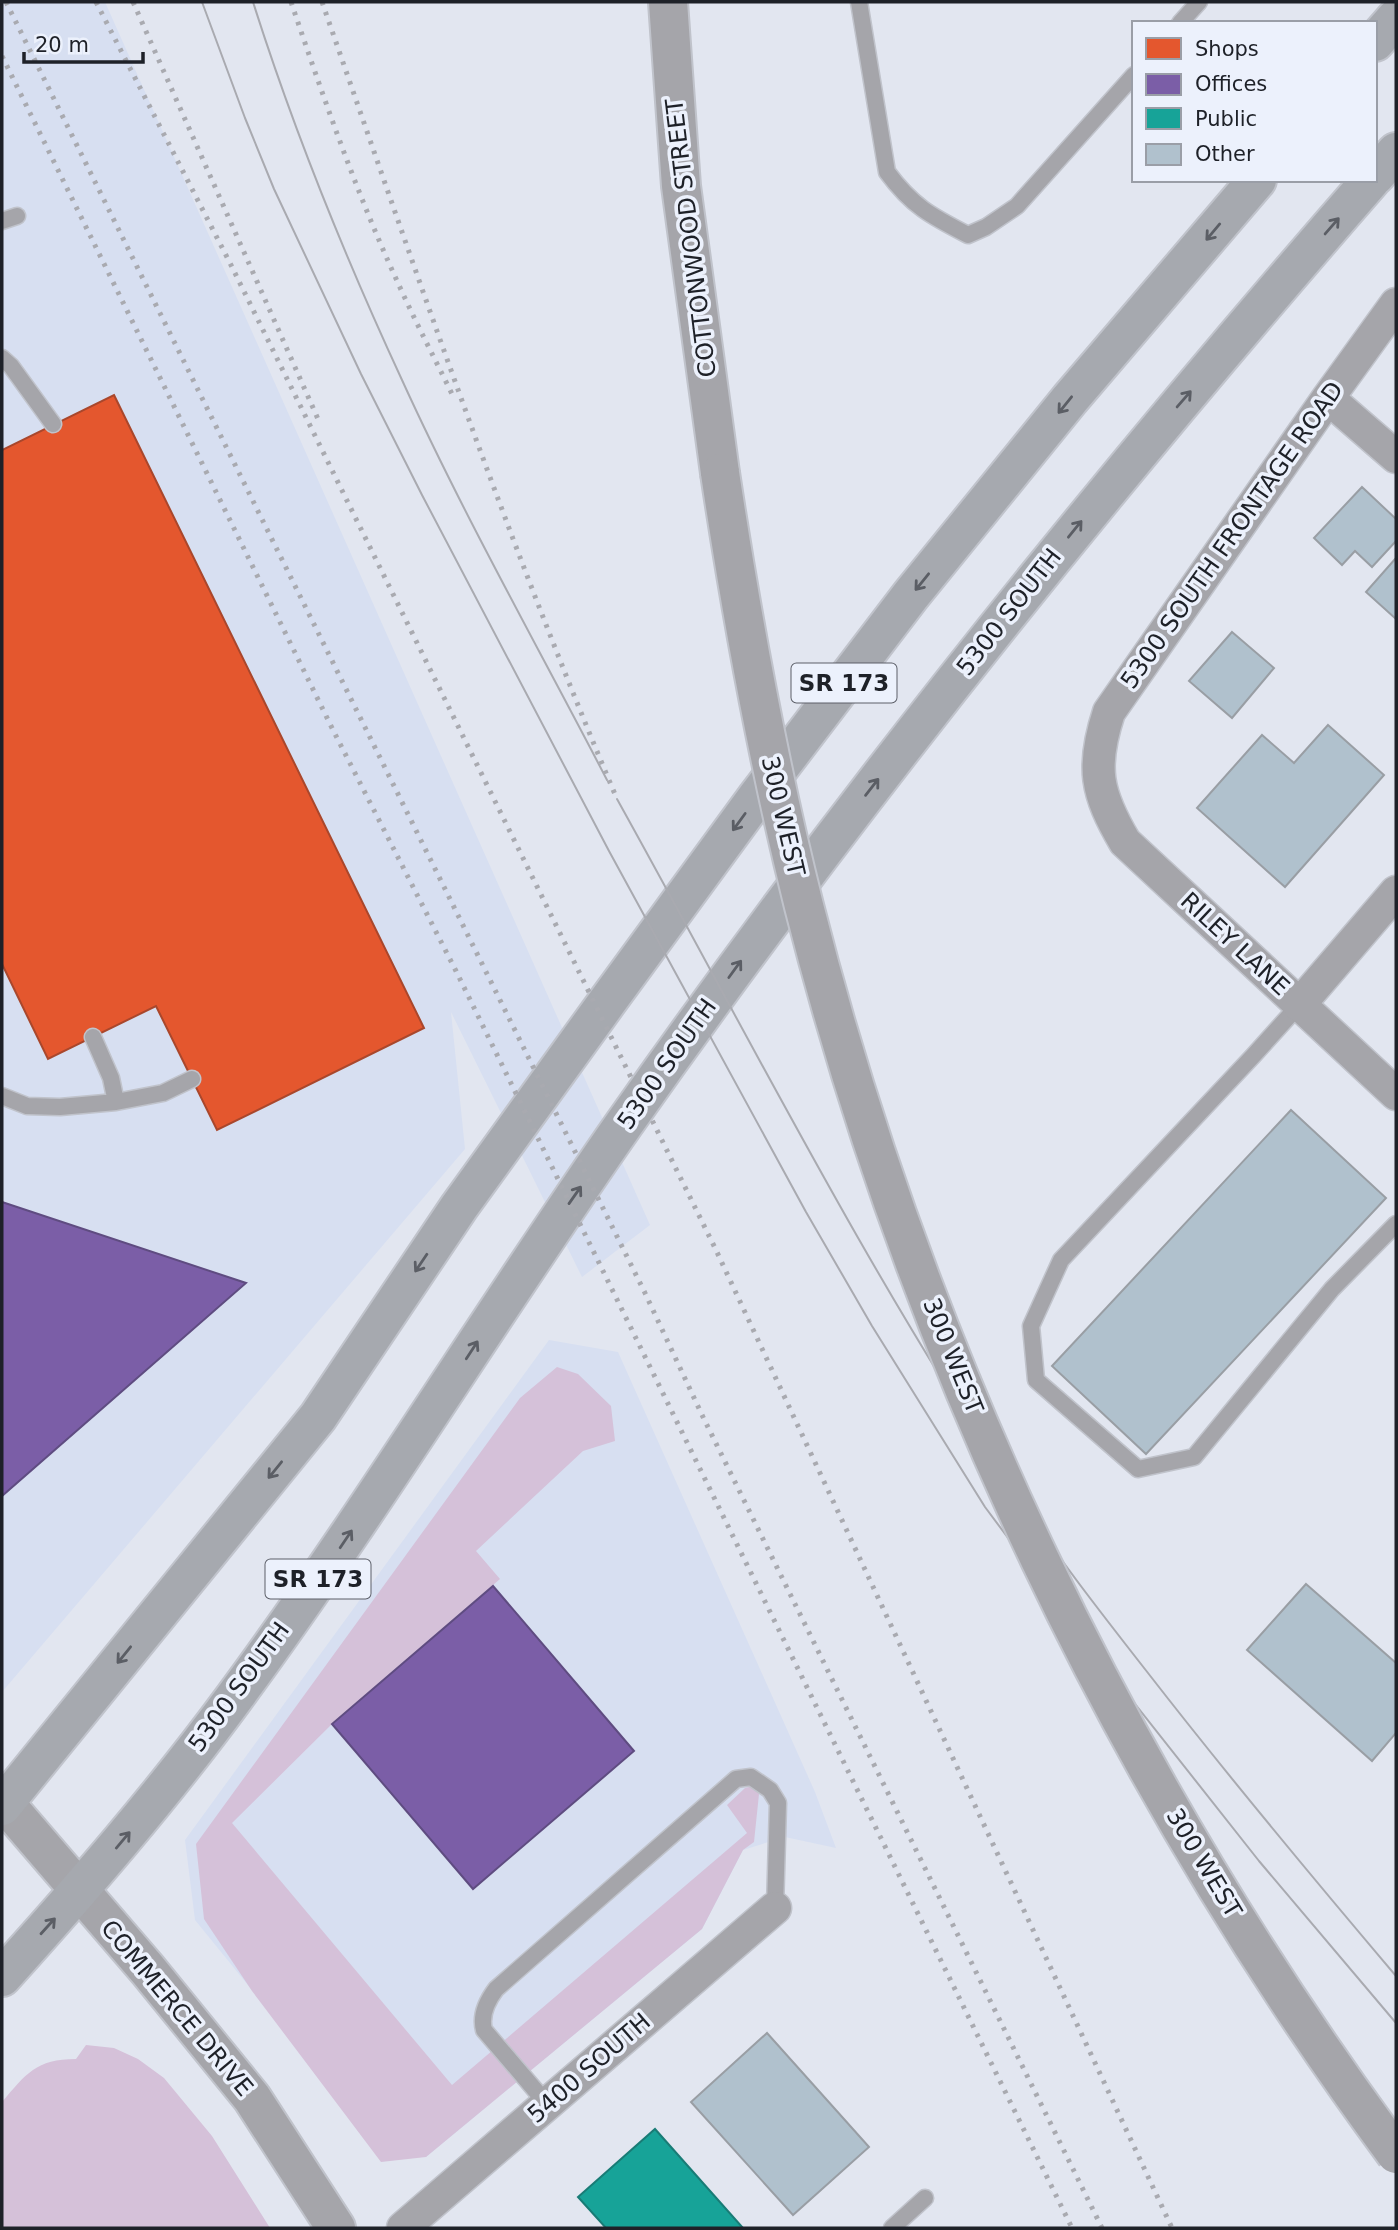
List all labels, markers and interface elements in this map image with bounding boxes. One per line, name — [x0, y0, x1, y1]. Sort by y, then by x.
scale bar — [24, 21, 144, 65]
legend — [1132, 21, 1377, 182]
text: 20 m — [35, 33, 89, 57]
text: Shops — [1195, 37, 1259, 61]
text: Offices — [1195, 72, 1267, 96]
street label: COTTONWOOD STREET — [660, 97, 722, 379]
text: Public — [1195, 107, 1257, 131]
text: Other — [1195, 142, 1255, 166]
one-way arrow — [1324, 217, 1340, 235]
one-way arrow — [1205, 223, 1221, 241]
street label: 5300 SOUTH FRONTAGE ROAD — [1115, 376, 1349, 694]
one-way arrow — [1176, 390, 1192, 408]
one-way arrow — [1057, 396, 1073, 414]
one-way arrow — [1068, 520, 1083, 538]
street label: 5300 SOUTH — [951, 543, 1067, 681]
one-way arrow — [914, 573, 929, 591]
road number: SR 173 — [792, 664, 896, 702]
street label: 300 WEST — [756, 753, 810, 879]
one-way arrow — [865, 779, 880, 797]
one-way arrow — [732, 812, 747, 830]
street label: RILEY LANE — [1175, 887, 1295, 1001]
one-way arrow — [728, 960, 742, 979]
street label: 5300 SOUTH — [612, 993, 722, 1135]
one-way arrow — [569, 1185, 583, 1205]
one-way arrow — [414, 1253, 428, 1273]
street label: 300 WEST — [917, 1294, 989, 1418]
one-way arrow — [465, 1341, 479, 1360]
one-way arrow — [267, 1460, 282, 1479]
one-way arrow — [338, 1530, 353, 1549]
road number: SR 173 — [266, 1560, 370, 1598]
street label: 5300 SOUTH — [183, 1617, 295, 1757]
one-way arrow — [116, 1646, 132, 1664]
street label: 300 WEST — [1161, 1803, 1248, 1923]
one-way arrow — [115, 1831, 131, 1849]
street label: COMMERCE DRIVE — [95, 1914, 259, 2102]
one-way arrow — [40, 1917, 56, 1935]
street label: 5400 SOUTH — [522, 2007, 656, 2129]

